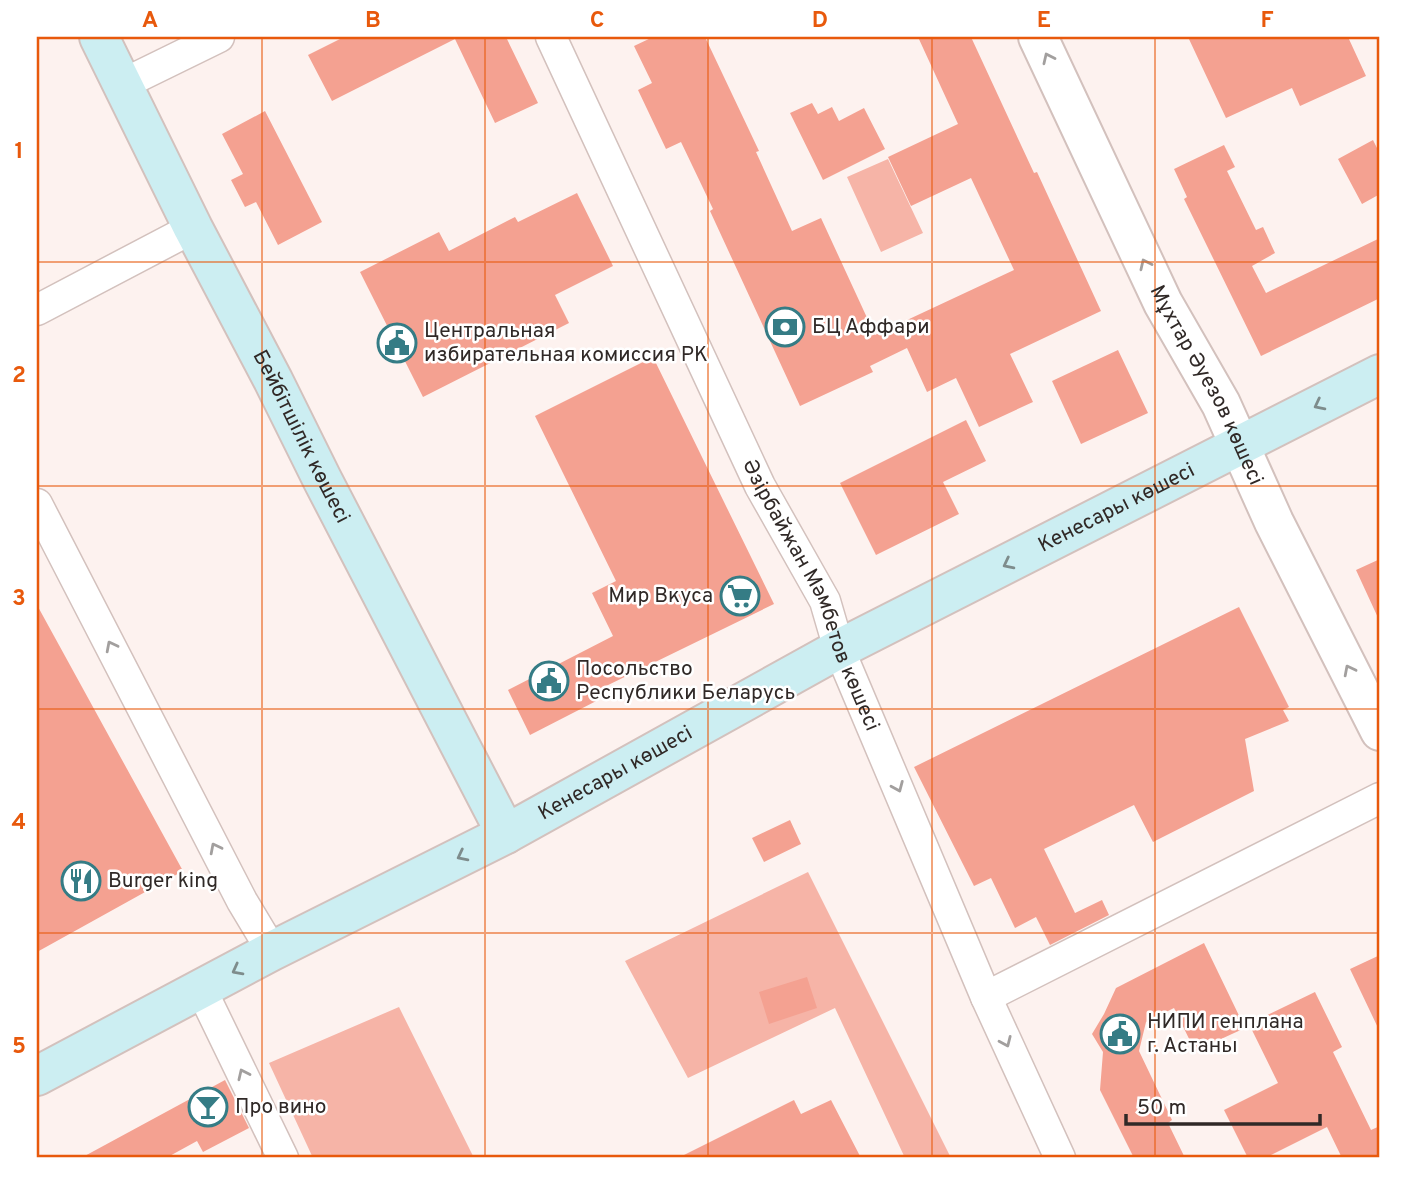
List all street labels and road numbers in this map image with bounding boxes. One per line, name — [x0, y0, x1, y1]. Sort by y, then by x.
street label: Мұхтар Әуезов көшесі — [1143, 281, 1269, 489]
street label: Бейбітшілік көшесі — [246, 346, 356, 528]
street label: Әзірбайжан Мәмбетов көшесі — [736, 454, 886, 735]
street label: Кенесары көшесі — [1034, 457, 1199, 559]
street label: Кенесары көшесі — [534, 720, 697, 827]

